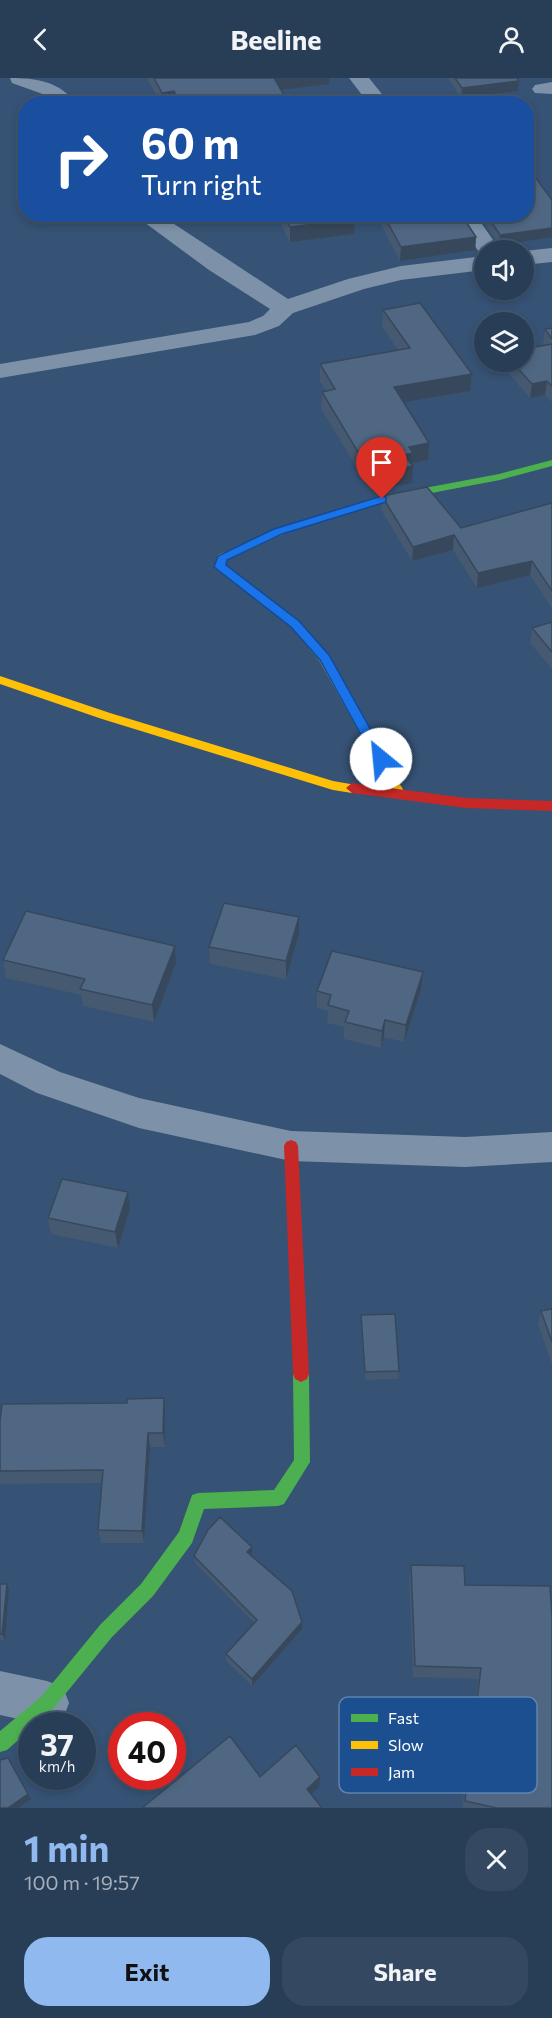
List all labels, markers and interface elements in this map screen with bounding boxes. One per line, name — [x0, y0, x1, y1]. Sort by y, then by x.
icon: back — [24, 23, 57, 56]
text: Beeline — [230, 23, 322, 56]
icon: person — [495, 23, 528, 56]
text: 60 m — [141, 116, 240, 168]
icon: right — [42, 120, 120, 198]
text: Turn right — [141, 168, 261, 201]
map controls — [474, 240, 534, 372]
button: sound — [474, 240, 534, 300]
button: layers — [474, 312, 534, 372]
pin — [356, 437, 407, 499]
icon: arrive — [365, 446, 398, 479]
position arrow — [349, 727, 413, 791]
legend — [339, 1697, 537, 1793]
text: Fast — [388, 1708, 419, 1727]
speed limit sign: 40 — [108, 1712, 186, 1790]
text: 37 — [40, 1725, 74, 1762]
text: Slow — [388, 1735, 424, 1754]
text: km/h — [39, 1757, 75, 1775]
text: Jam — [388, 1762, 415, 1781]
text: 1 min — [24, 1825, 109, 1869]
button: close — [465, 1828, 528, 1891]
text: 100 m · 19:57 — [24, 1870, 140, 1894]
button: Exit — [24, 1937, 270, 2006]
button: Share — [282, 1937, 528, 2006]

